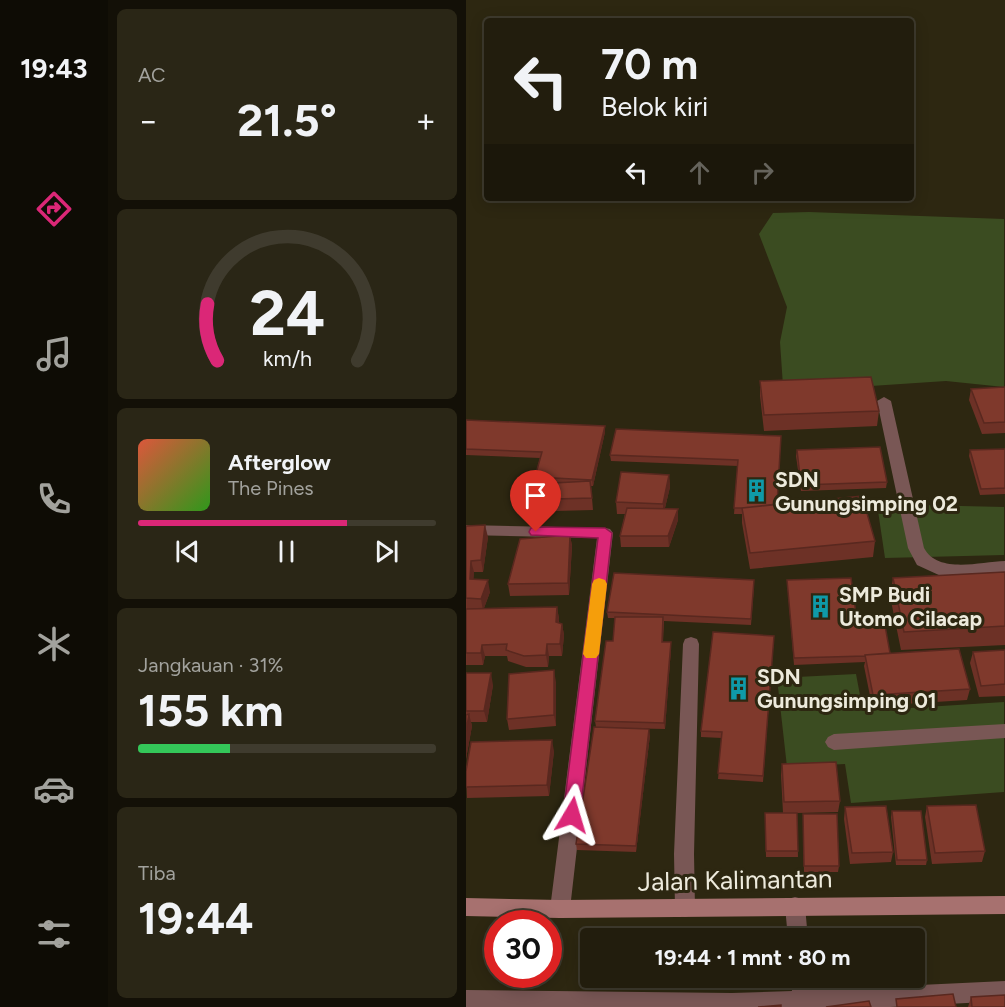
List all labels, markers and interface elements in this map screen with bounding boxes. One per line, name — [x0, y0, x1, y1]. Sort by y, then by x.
text: 70 m — [601, 39, 698, 90]
icon: left — [502, 42, 580, 120]
text: 19:43 — [20, 52, 88, 85]
text: AC — [138, 63, 166, 87]
text: Belok kiri — [601, 90, 708, 123]
text: 21.5° — [237, 93, 337, 147]
text: − — [138, 101, 159, 140]
text: + — [415, 101, 436, 140]
icon: left — [620, 156, 653, 189]
icon: ahead — [683, 156, 716, 189]
icon: right — [746, 156, 779, 189]
icon: directions — [33, 188, 75, 230]
text: 24 — [249, 276, 325, 351]
icon: music — [33, 333, 75, 375]
text: km/h — [263, 346, 311, 371]
text: Afterglow — [228, 449, 331, 476]
place label: SDN Gunungsimping 02 — [775, 467, 958, 516]
pin — [510, 470, 561, 532]
text: The Pines — [228, 476, 314, 500]
icon: phone — [33, 478, 75, 520]
building icon: SDN Gunungsimping 02 — [744, 478, 770, 504]
icon: arrive — [519, 479, 552, 512]
icon: previous — [171, 535, 204, 568]
icon: pause — [270, 535, 303, 568]
icon: next — [370, 535, 403, 568]
place label: SMP Budi Utomo Cilacap — [839, 582, 982, 631]
building icon: SMP Budi Utomo Cilacap — [808, 593, 834, 619]
icon: climate — [33, 623, 75, 665]
text: Jangkauan · 31% — [138, 653, 283, 677]
place label: SDN Gunungsimping 01 — [757, 664, 937, 713]
building icon: SDN Gunungsimping 01 — [726, 675, 752, 701]
text: 155 km — [138, 683, 283, 737]
icon: car — [33, 768, 75, 810]
position arrow — [540, 783, 604, 847]
text: Tiba — [138, 861, 176, 885]
street label: Jalan Kalimantan — [637, 862, 833, 898]
text: 19:44 — [138, 891, 254, 945]
speed limit sign: 30 — [484, 910, 562, 988]
icon: filters — [33, 913, 75, 955]
text: 19:44 · 1 mnt · 80 m — [654, 944, 851, 971]

